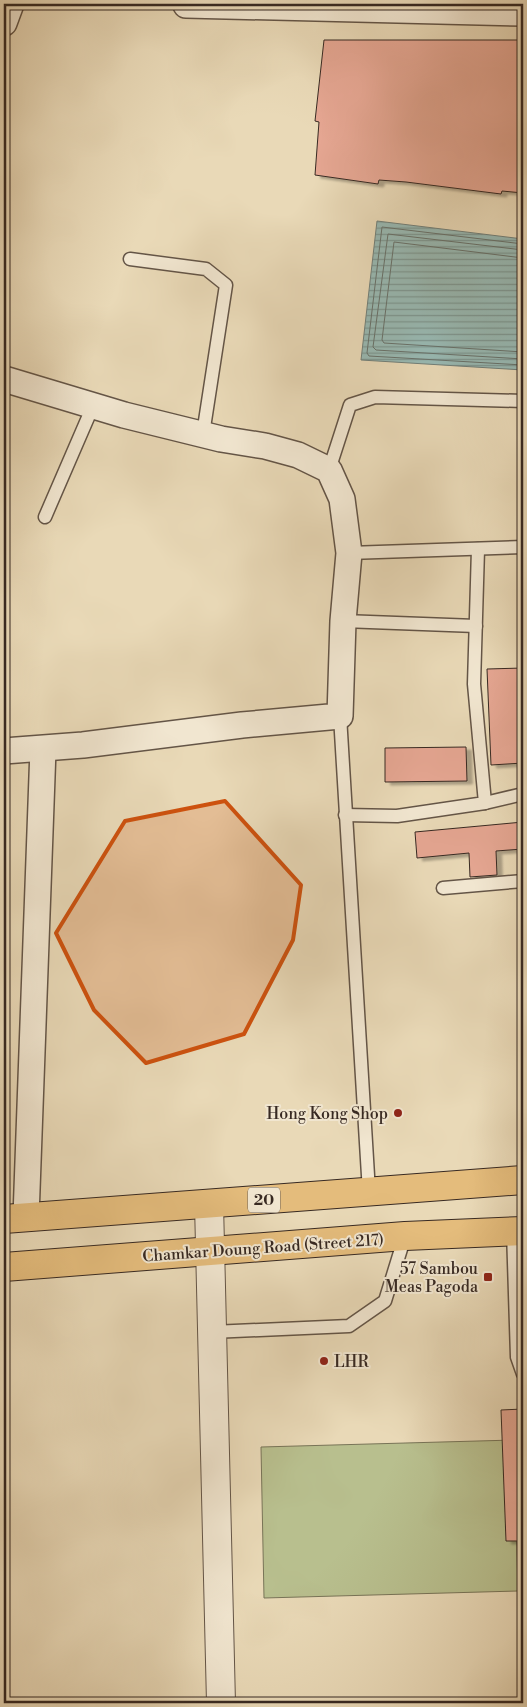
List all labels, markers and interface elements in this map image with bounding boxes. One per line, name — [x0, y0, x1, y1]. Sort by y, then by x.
place label: Hong Kong Shop — [266, 1104, 388, 1124]
marker: Hong Kong Shop — [392, 1107, 404, 1119]
road number: 20 — [248, 1188, 280, 1212]
street label: Chamkar Doung Road (Street 217) — [142, 1230, 384, 1266]
place label: 57 Sambou Meas Pagoda — [385, 1259, 479, 1297]
marker: 57 Sambou Meas Pagoda — [482, 1271, 494, 1283]
place label: LHR — [334, 1352, 369, 1372]
marker: LHR — [318, 1355, 330, 1367]

